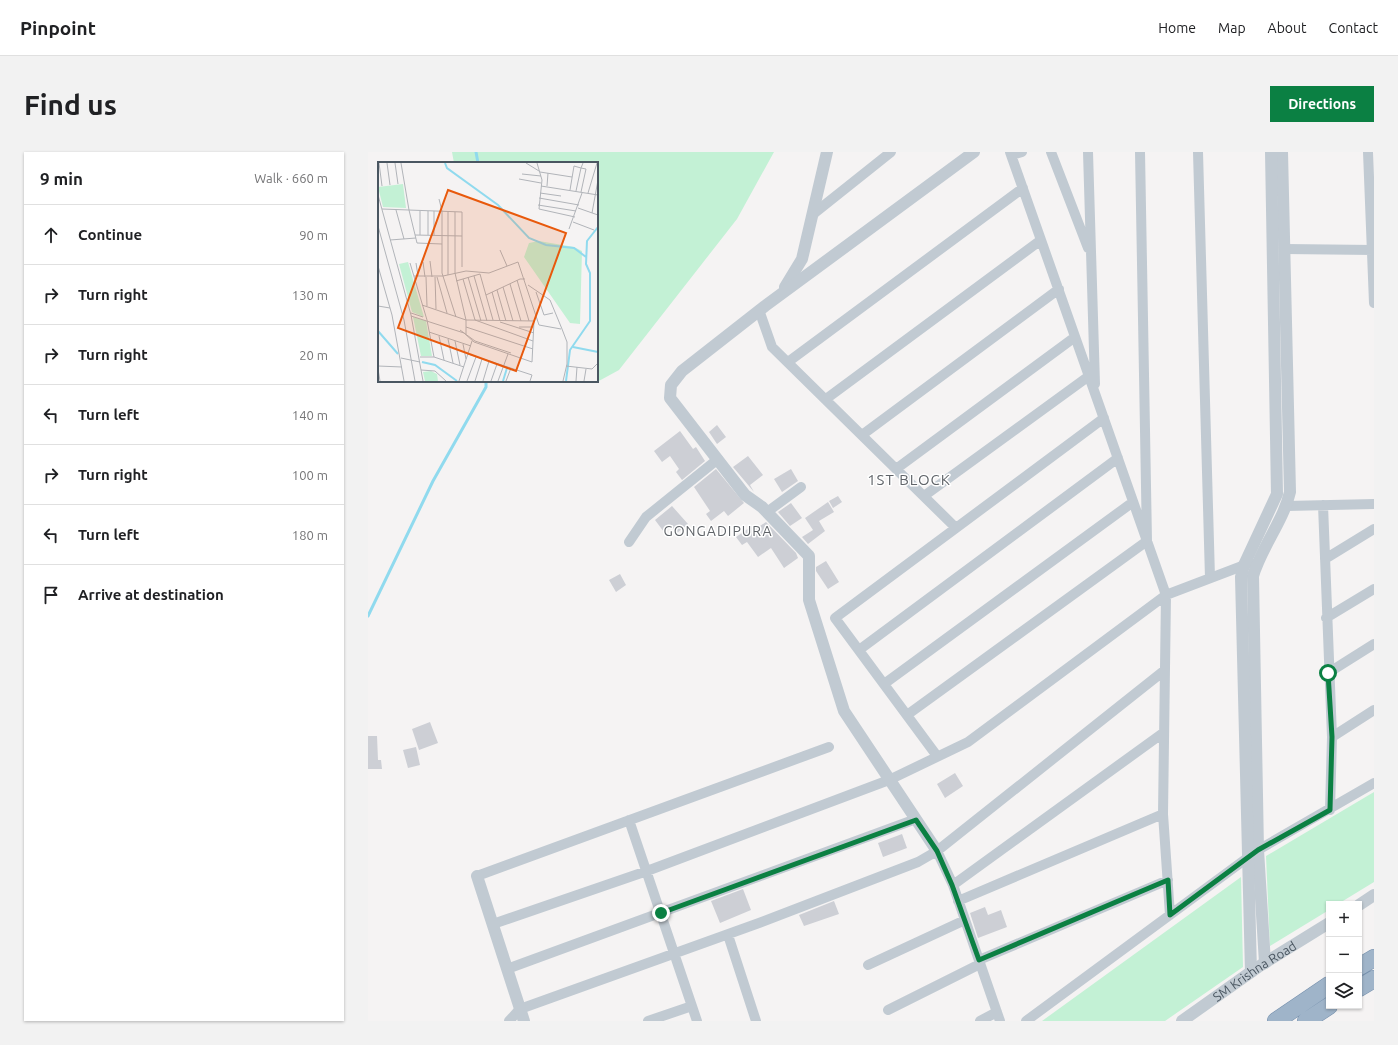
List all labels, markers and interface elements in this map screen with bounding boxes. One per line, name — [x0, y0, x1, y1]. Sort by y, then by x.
text: Pinpoint — [20, 17, 96, 39]
text: Home — [1158, 20, 1196, 36]
text: Map — [1218, 20, 1246, 36]
text: About — [1268, 20, 1307, 36]
text: Contact — [1329, 20, 1378, 36]
button: Directions — [1270, 86, 1374, 122]
text: Find us — [24, 89, 117, 120]
inset map — [378, 162, 598, 382]
text: 9 min — [40, 169, 83, 188]
text: Walk · 660 m — [254, 171, 328, 185]
icon: ahead — [40, 224, 62, 246]
text: Continue — [78, 226, 142, 243]
text: 90 m — [299, 228, 328, 242]
icon: right — [40, 284, 62, 306]
text: Turn right — [78, 286, 148, 303]
text: 130 m — [292, 288, 328, 302]
icon: right — [40, 344, 62, 366]
text: Turn right — [78, 346, 148, 363]
text: 20 m — [299, 348, 328, 362]
icon: left — [40, 404, 62, 426]
text: Turn left — [78, 406, 139, 423]
text: 140 m — [292, 408, 328, 422]
icon: right — [40, 464, 62, 486]
text: Turn right — [78, 466, 148, 483]
text: 100 m — [292, 468, 328, 482]
district label: 1ST BLOCK — [867, 471, 951, 488]
district label: GONGADIPURA — [663, 523, 773, 539]
icon: left — [40, 524, 62, 546]
text: Turn left — [78, 526, 139, 543]
text: 180 m — [292, 528, 328, 542]
icon: arrive — [40, 584, 62, 606]
text: Arrive at destination — [78, 586, 224, 603]
route start — [1319, 664, 1337, 682]
map controls — [1326, 901, 1362, 1009]
button: + — [1326, 901, 1362, 937]
route end — [652, 904, 670, 922]
button: − — [1326, 937, 1362, 973]
street label: SM Krishna Road — [1210, 938, 1299, 1004]
button: layers — [1326, 973, 1362, 1009]

